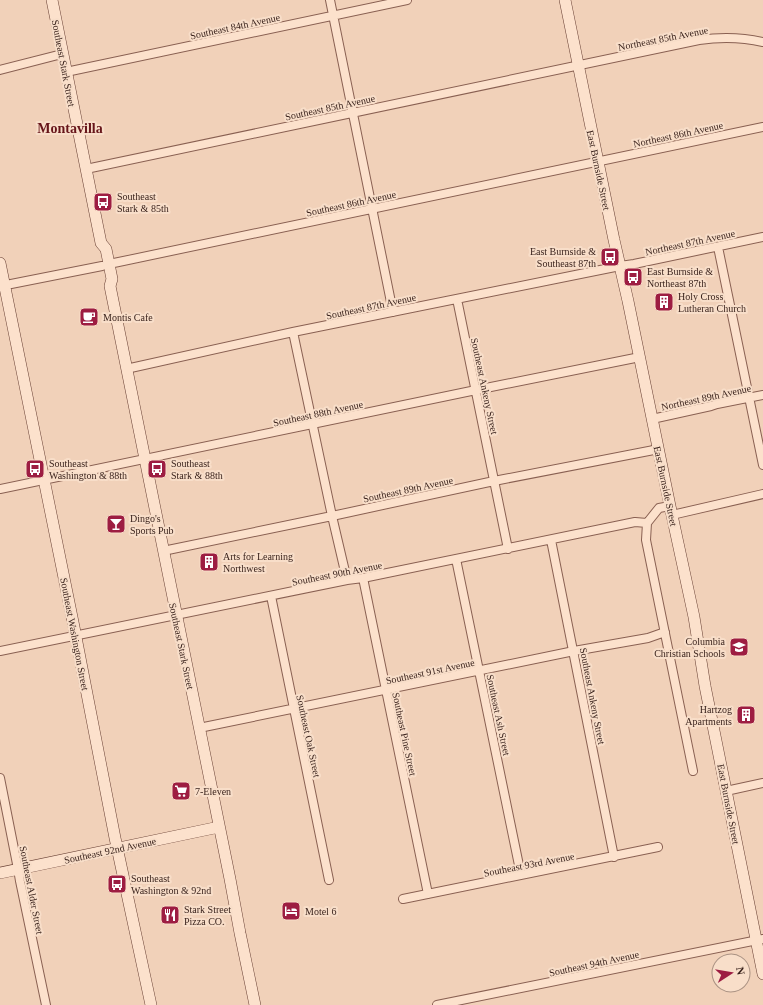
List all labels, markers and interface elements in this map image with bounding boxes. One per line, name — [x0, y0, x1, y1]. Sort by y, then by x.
street label: Southeast 84th Avenue — [189, 11, 282, 41]
street label: Southeast Stark Street — [50, 19, 77, 108]
street label: Northeast 85th Avenue — [617, 24, 710, 53]
street label: Southeast 85th Avenue — [284, 92, 377, 122]
street label: Northeast 86th Avenue — [632, 119, 725, 149]
district label: Montavilla — [37, 121, 103, 136]
street label: East Burnside Street — [585, 129, 612, 211]
street label: Southeast 86th Avenue — [305, 188, 398, 218]
bus stop icon: Southeast Stark & 85th — [92, 191, 114, 213]
place label: Southeast Stark & 85th — [117, 191, 169, 214]
street label: Northeast 87th Avenue — [644, 227, 737, 257]
place label: East Burnside & Southeast 87th — [530, 246, 596, 269]
bus stop icon: East Burnside & Southeast 87th — [599, 246, 621, 268]
bus stop icon: East Burnside & Northeast 87th — [622, 266, 644, 288]
place label: East Burnside & Northeast 87th — [647, 266, 713, 289]
street label: Southeast 87th Avenue — [325, 291, 418, 321]
building icon: Holy Cross Lutheran Church — [653, 291, 675, 313]
place label: Holy Cross Lutheran Church — [678, 291, 746, 314]
cafe icon: Montis Cafe — [78, 306, 100, 328]
place label: Montis Cafe — [103, 312, 153, 323]
street label: Southeast Ankeny Street — [469, 337, 500, 436]
street label: Northeast 89th Avenue — [660, 382, 753, 412]
street label: Southeast 88th Avenue — [272, 398, 365, 428]
street label: East Burnside Street — [652, 445, 679, 527]
bus stop icon: Southeast Washington & 88th — [24, 458, 46, 480]
place label: Southeast Washington & 88th — [49, 458, 127, 481]
bus stop icon: Southeast Stark & 88th — [146, 458, 168, 480]
place label: Southeast Stark & 88th — [171, 458, 223, 481]
street label: Southeast 89th Avenue — [362, 474, 455, 504]
bar icon: Dingo's Sports Pub — [105, 513, 127, 535]
place label: Dingo's Sports Pub — [130, 513, 174, 536]
building icon: Arts for Learning Northwest — [198, 551, 220, 573]
place label: Arts for Learning Northwest — [223, 551, 293, 574]
street label: Southeast 90th Avenue — [291, 559, 384, 588]
street label: Southeast Washington Street — [58, 577, 91, 692]
street label: Southeast Stark Street — [167, 602, 196, 691]
place label: Columbia Christian Schools — [654, 636, 726, 659]
school or university icon: Columbia Christian Schools — [728, 636, 750, 658]
street label: Southeast Ankeny Street — [578, 647, 607, 746]
street label: Southeast 91st Avenue — [385, 657, 476, 686]
street label: Southeast Ash Street — [485, 673, 513, 757]
street label: Southeast Pine Street — [390, 691, 419, 777]
street label: Southeast Oak Street — [294, 694, 323, 778]
place label: Hartzog Apartments — [685, 704, 732, 727]
building icon: Hartzog Apartments — [735, 704, 757, 726]
street label: East Burnside Street — [715, 763, 742, 845]
supermarket icon: 7-Eleven — [170, 780, 192, 802]
place label: 7-Eleven — [195, 786, 231, 797]
street label: Southeast 92nd Avenue — [63, 835, 158, 866]
street label: Southeast Alder Street — [18, 845, 45, 935]
street label: Southeast 93rd Avenue — [483, 850, 576, 879]
bus stop icon: Southeast Washington & 92nd — [106, 873, 128, 895]
place label: Southeast Washington & 92nd — [131, 873, 211, 896]
hotel icon: Motel 6 — [280, 900, 302, 922]
restaurant icon: Stark Street Pizza CO. — [159, 904, 181, 926]
place label: Stark Street Pizza CO. — [184, 904, 231, 927]
place label: Motel 6 — [305, 906, 336, 917]
street label: Southeast 94th Avenue — [548, 948, 641, 978]
north arrow — [711, 953, 751, 993]
text: N — [734, 966, 747, 976]

